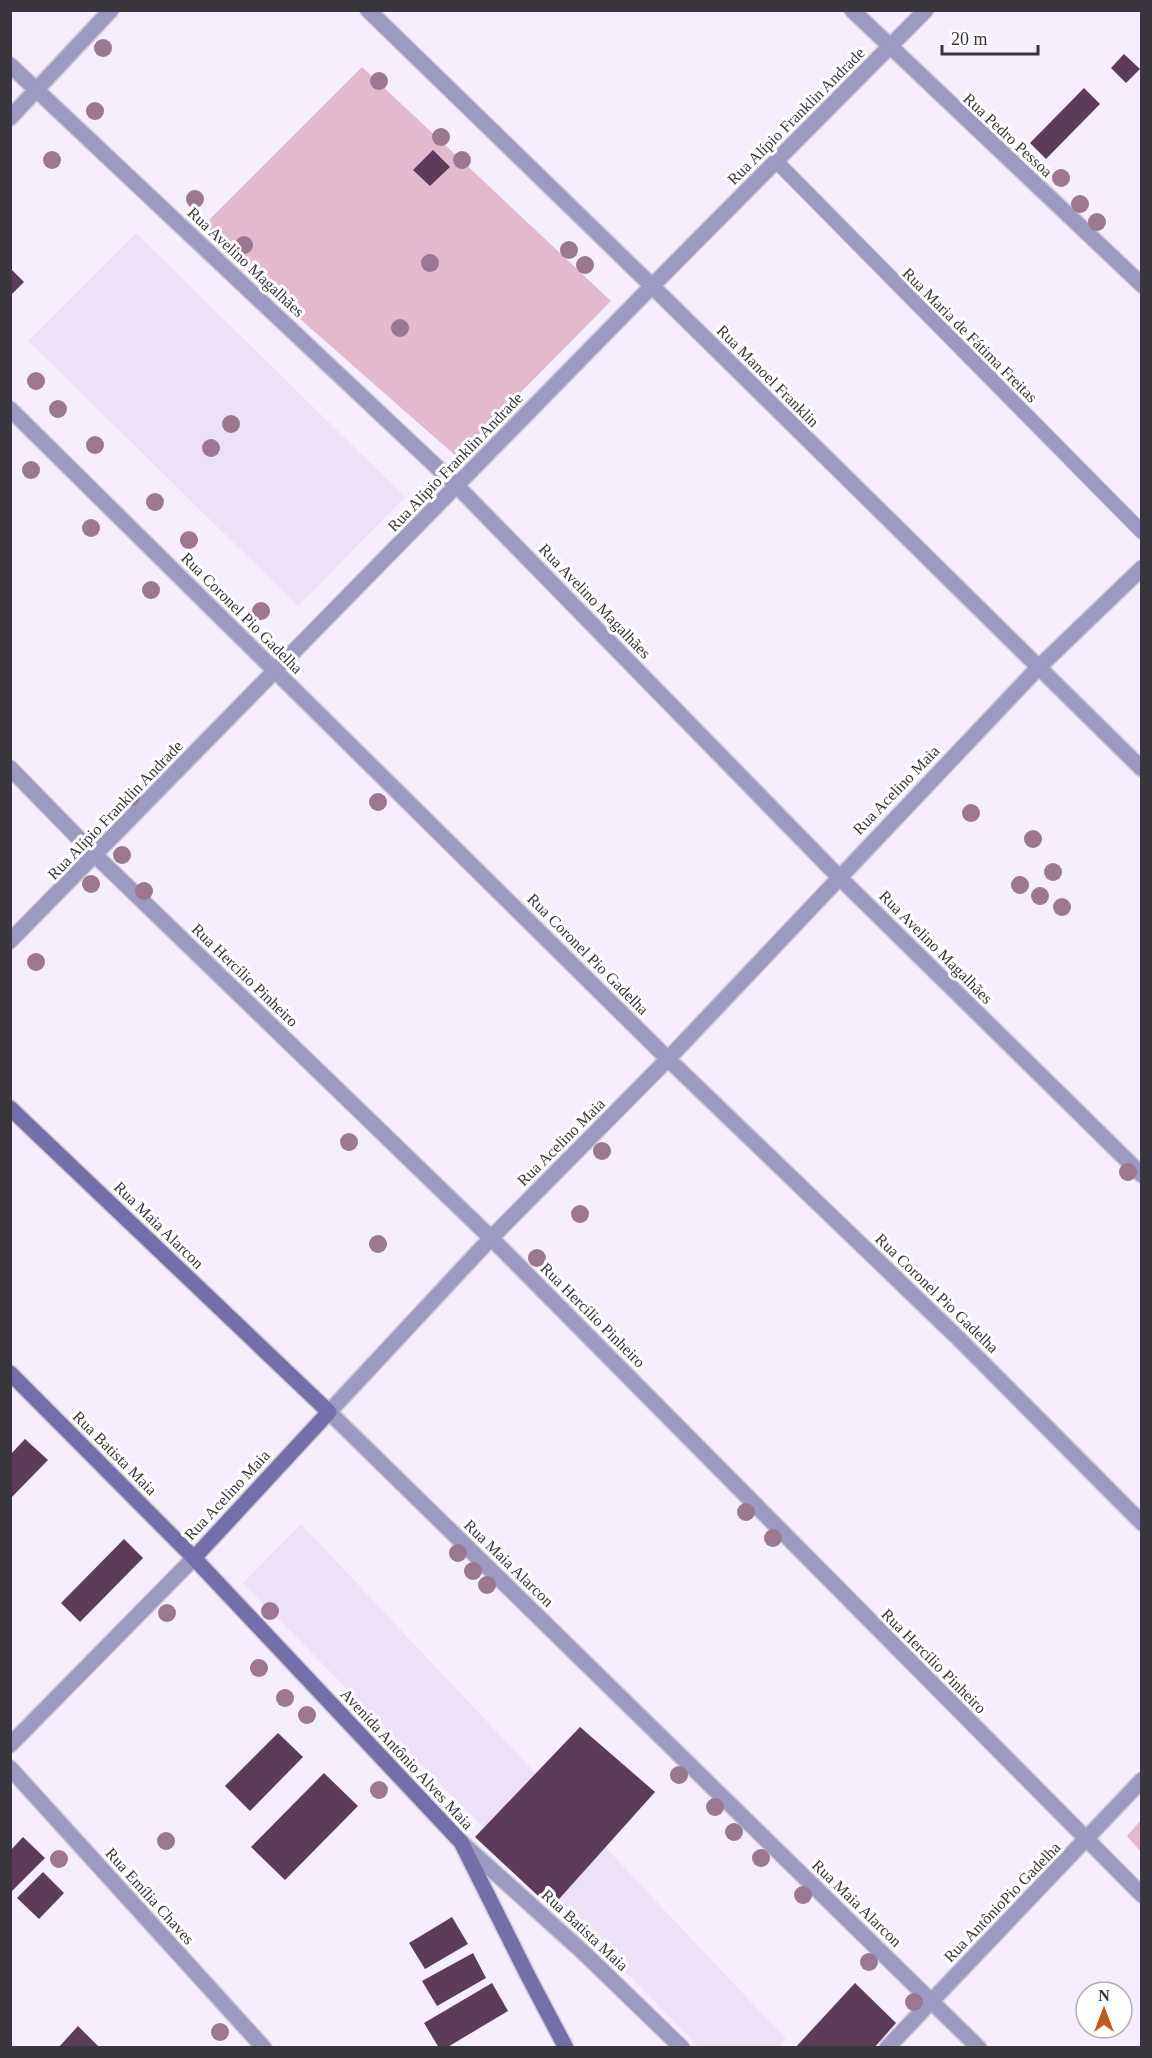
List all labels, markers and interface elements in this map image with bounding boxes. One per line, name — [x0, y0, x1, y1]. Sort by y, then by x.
scale bar — [942, 18, 1038, 56]
text: 20 m — [951, 29, 988, 49]
street label: Rua Alípio Franklin Andrade — [724, 44, 869, 189]
street label: Rua Pedro Pessoa — [960, 90, 1056, 180]
street label: Rua Avelino Magalhães — [184, 204, 308, 321]
street label: Rua Maria de Fátima Freitas — [899, 264, 1041, 406]
street label: Rua Manoel Franklin — [714, 322, 822, 430]
street label: Rua Alípio Franklin Andrade — [384, 389, 527, 536]
street label: Rua Avelino Magalhães — [535, 540, 654, 662]
street label: Rua Coronel Pio Gadelha — [178, 549, 306, 677]
street label: Rua Alípio Franklin Andrade — [44, 737, 187, 884]
street label: Rua Acelino Maia — [849, 742, 943, 838]
street label: Rua Avelino Magalhães — [875, 887, 996, 1008]
street label: Rua Coronel Pio Gadelha — [524, 890, 652, 1018]
street label: Rua Hercílio Pinheiro — [189, 920, 301, 1030]
street label: Rua Acelino Maia — [514, 1095, 608, 1189]
street label: Rua Maia Alarcon — [111, 1178, 207, 1272]
street label: Rua Coronel Pio Gadelha — [872, 1230, 1002, 1356]
street label: Rua Hercílio Pinheiro — [537, 1259, 649, 1371]
street label: Rua Batista Maia — [70, 1408, 160, 1498]
street label: Rua Acelino Maia — [181, 1447, 273, 1543]
street label: Rua Maia Alarcon — [461, 1516, 557, 1610]
street label: Rua Hercílio Pinheiro — [878, 1605, 990, 1717]
street label: Avenida Antônio Alves Maia — [337, 1685, 477, 1833]
street label: Rua AntônioPio Gadelha — [940, 1839, 1064, 1965]
street label: Rua Emília Chaves — [102, 1844, 198, 1948]
street label: Rua Maia Alarcon — [809, 1856, 905, 1950]
street label: Rua Batista Maia — [539, 1886, 631, 1974]
north arrow — [1074, 1980, 1134, 2040]
text: N — [1098, 1987, 1110, 2004]

